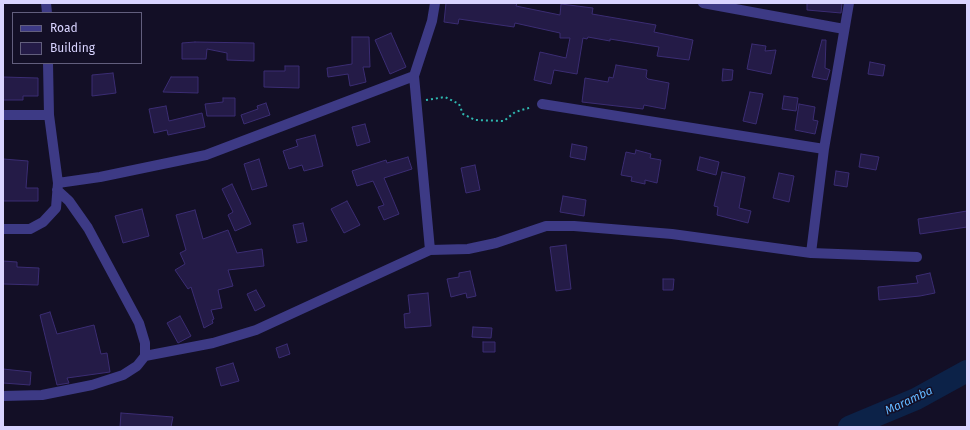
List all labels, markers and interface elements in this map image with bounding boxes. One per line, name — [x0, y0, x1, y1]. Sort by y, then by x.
legend — [12, 12, 142, 64]
text: Road — [50, 21, 78, 35]
text: Building — [50, 41, 95, 55]
water label: Maramba — [883, 384, 935, 418]

